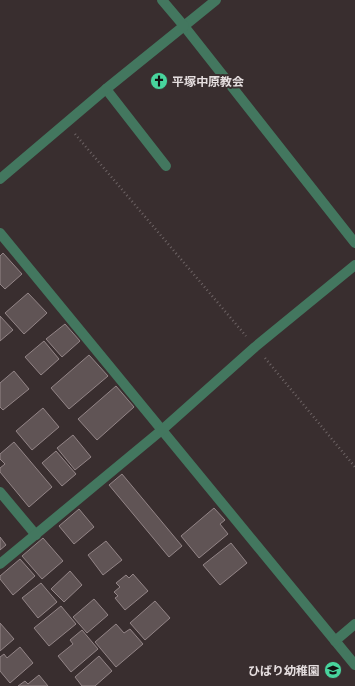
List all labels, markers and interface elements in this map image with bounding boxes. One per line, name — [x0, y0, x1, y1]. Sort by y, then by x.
church icon: 平塚中原教会 — [149, 71, 169, 91]
place label: 平塚中原教会 — [172, 74, 244, 89]
school or university icon: ひばり幼稚園 — [323, 660, 343, 680]
place label: ひばり幼稚園 — [248, 663, 320, 678]

